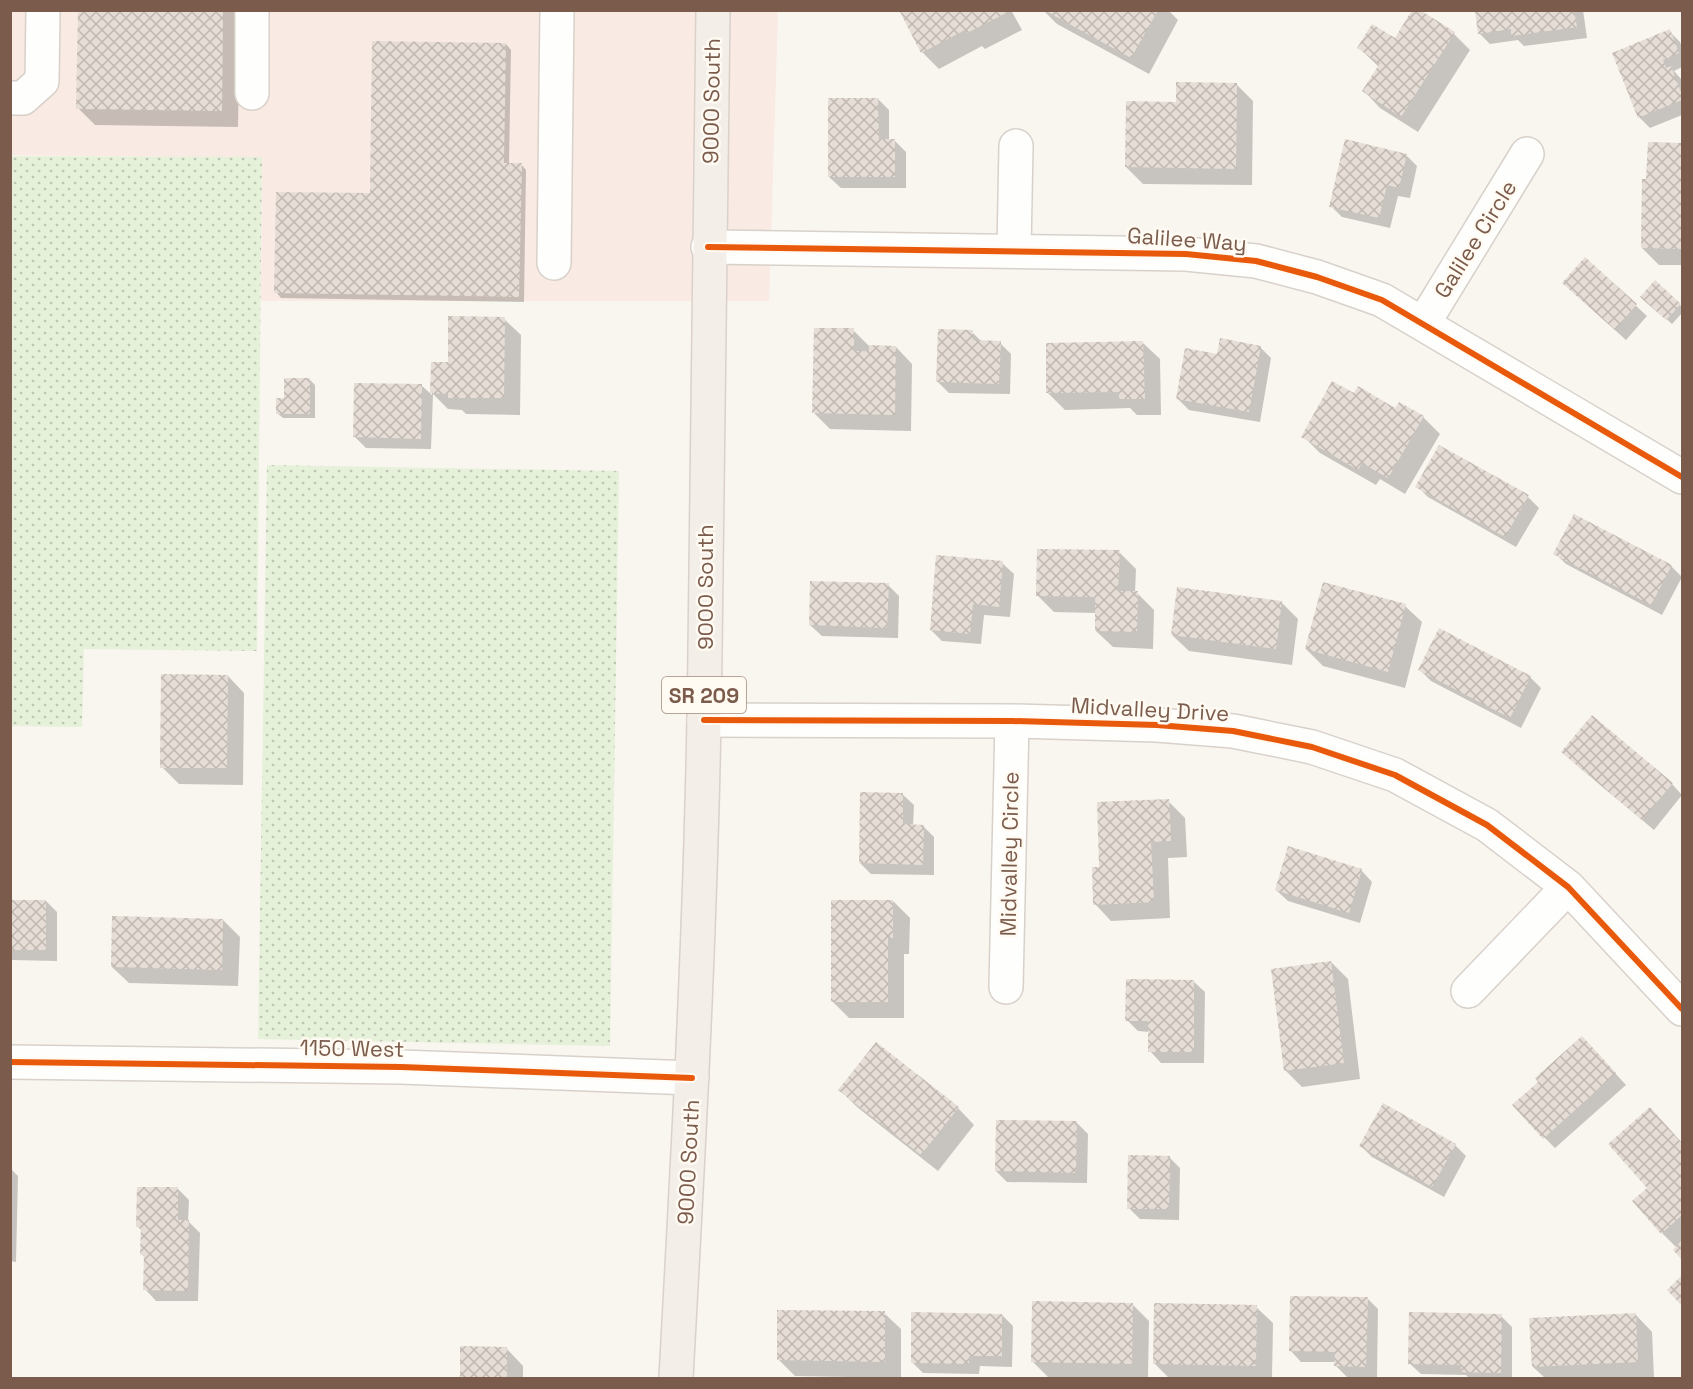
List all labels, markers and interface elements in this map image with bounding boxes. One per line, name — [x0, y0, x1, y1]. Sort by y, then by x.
street label: 9000 South — [696, 38, 726, 164]
street label: Galilee Circle — [1428, 175, 1522, 303]
street label: Galilee Way — [1126, 221, 1248, 257]
street label: 9000 South — [691, 524, 719, 650]
road number: SR 209 — [662, 677, 746, 713]
street label: Midvalley Drive — [1070, 691, 1230, 727]
street label: Midvalley Circle — [994, 771, 1024, 937]
street label: 1150 West — [299, 1033, 405, 1063]
street label: 9000 South — [671, 1099, 705, 1225]

